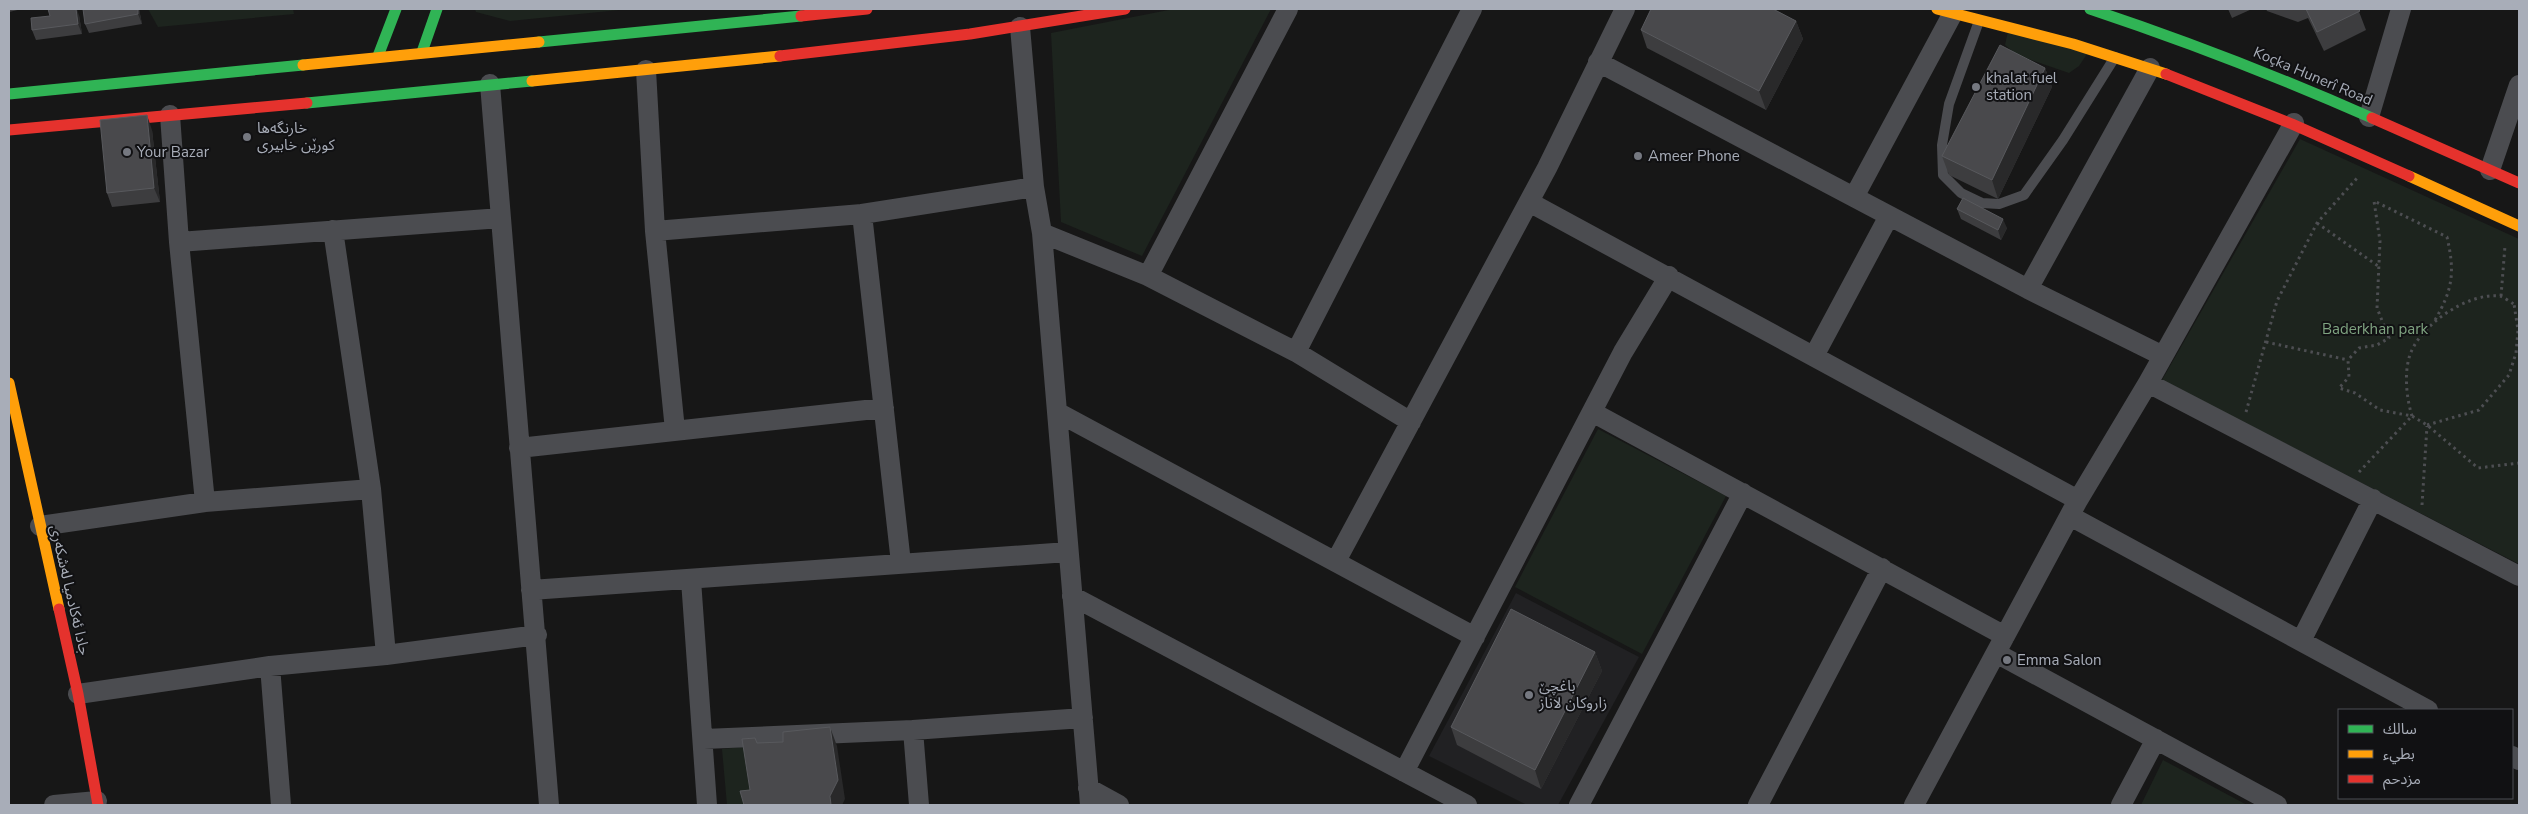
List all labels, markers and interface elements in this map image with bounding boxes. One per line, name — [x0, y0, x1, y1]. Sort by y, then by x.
street label: Koçka Hunerî Road — [2250, 42, 2376, 110]
place label: khalat fuel station — [1986, 68, 2058, 105]
marker: khalat fuel station — [1970, 81, 1982, 93]
place label: خارنگه‌ها كورێن خابيرى — [257, 118, 336, 155]
marker: خارنگه‌ها كورێن خابيرى — [241, 131, 253, 143]
place label: Your Bazar — [136, 142, 210, 162]
marker: Your Bazar — [121, 146, 133, 158]
place label: Ameer Phone — [1648, 146, 1740, 166]
marker: Ameer Phone — [1632, 150, 1644, 162]
park label: Baderkhan park — [2322, 319, 2429, 339]
street label: جادا ئه‌كادميا له‌شكه‌رى — [45, 523, 95, 657]
place label: Emma Salon — [2017, 650, 2102, 670]
marker: Emma Salon — [2001, 654, 2013, 666]
place label: باغچێ زاروكان لاناز — [1538, 676, 1607, 713]
marker: باغچێ زاروكان لاناز — [1523, 689, 1535, 701]
legend — [2338, 709, 2513, 799]
text: سالك — [2383, 719, 2417, 739]
text: بطيء — [2383, 744, 2415, 765]
text: مزدحم — [2383, 769, 2421, 790]

